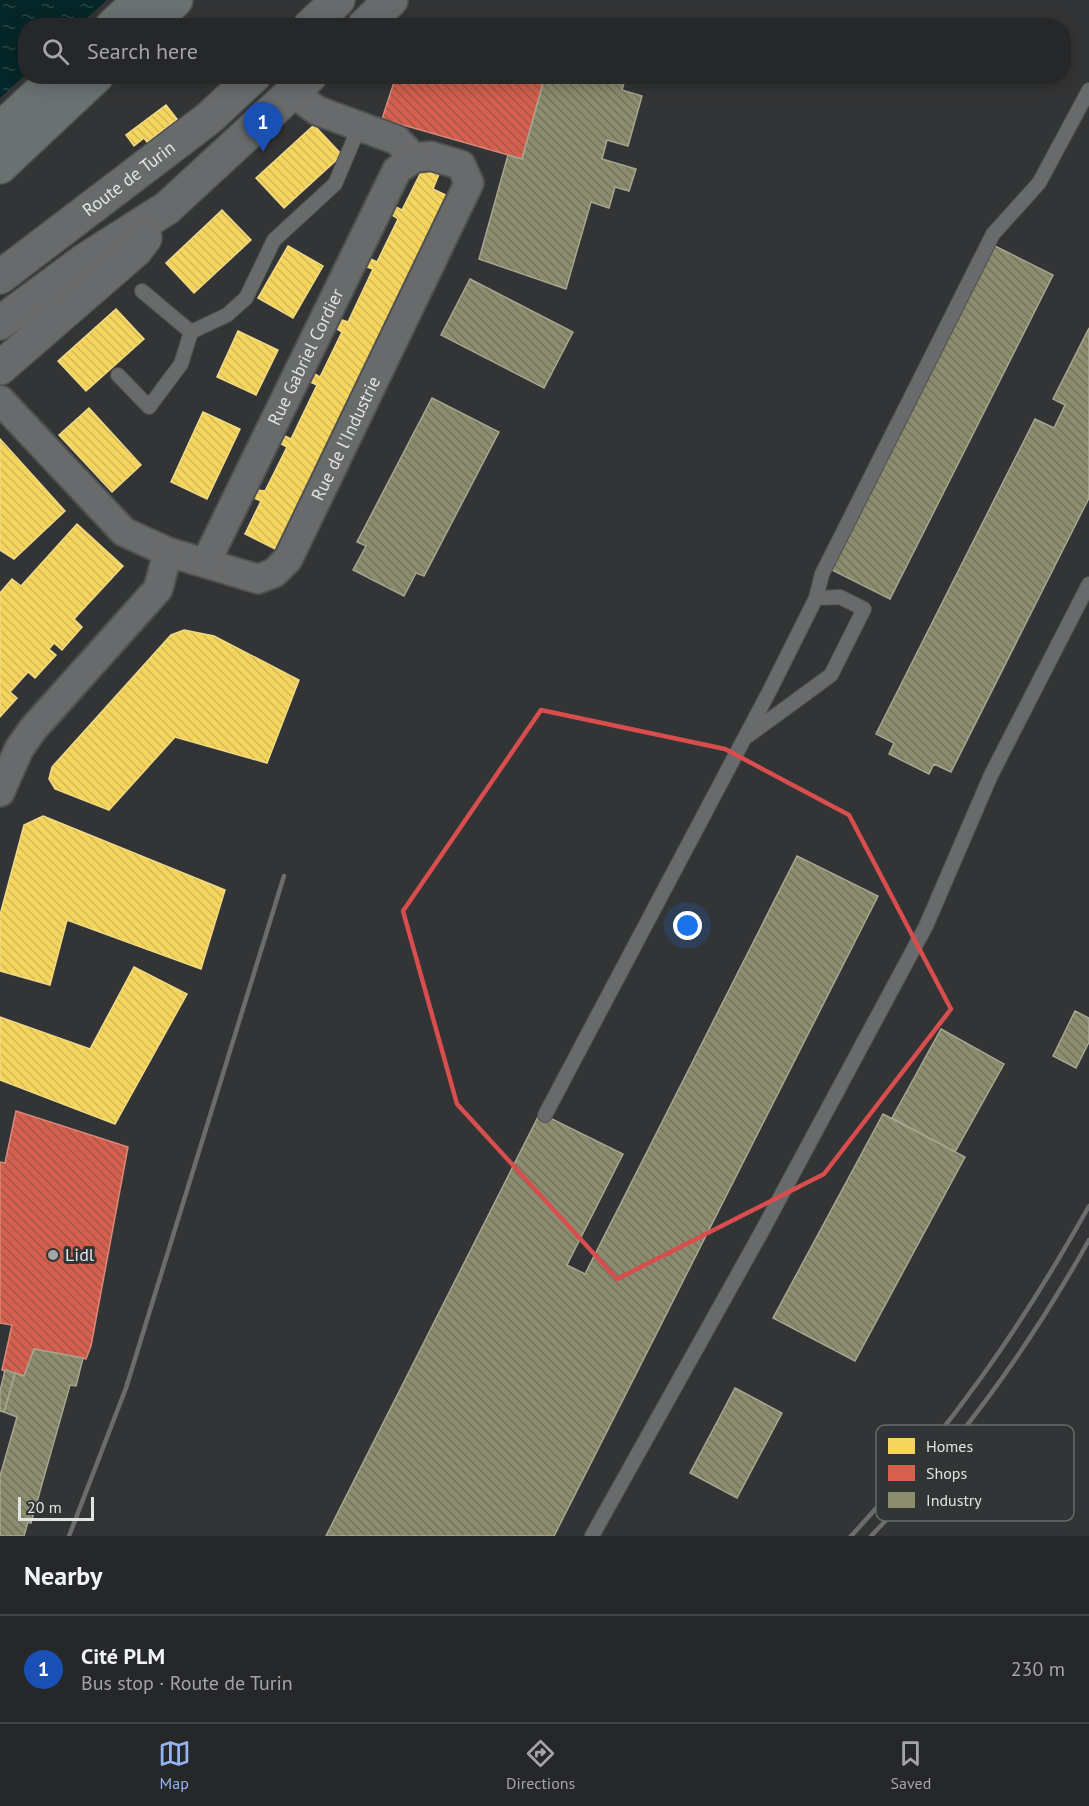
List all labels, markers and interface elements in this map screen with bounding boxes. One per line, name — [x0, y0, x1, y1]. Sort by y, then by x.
search box — [18, 18, 1071, 84]
icon: search — [39, 35, 72, 68]
text: Search here — [87, 37, 198, 65]
pin: 1 — [244, 102, 282, 152]
street label: Route de Turin — [78, 136, 180, 221]
street label: Rue Gabriel Cordier — [262, 285, 348, 429]
street label: Rue de l'Industrie — [306, 372, 385, 504]
your location — [673, 911, 702, 940]
place label: Lidl — [65, 1243, 95, 1266]
marker: Lidl — [46, 1248, 60, 1262]
legend — [876, 1425, 1074, 1521]
text: Homes — [926, 1436, 973, 1456]
text: Shops — [926, 1463, 967, 1483]
text: Industry — [926, 1490, 982, 1510]
scale bar — [18, 1494, 94, 1522]
text: 20 m — [27, 1497, 62, 1517]
text: Nearby — [24, 1559, 102, 1592]
text: Cité PLM — [81, 1642, 165, 1670]
text: 1 — [38, 1656, 49, 1682]
text: 230 m — [1011, 1656, 1065, 1682]
text: Bus stop · Route de Turin — [81, 1670, 293, 1696]
tab: Map — [158, 1737, 191, 1793]
tab: Directions — [506, 1737, 575, 1793]
tab: Saved — [891, 1737, 931, 1793]

